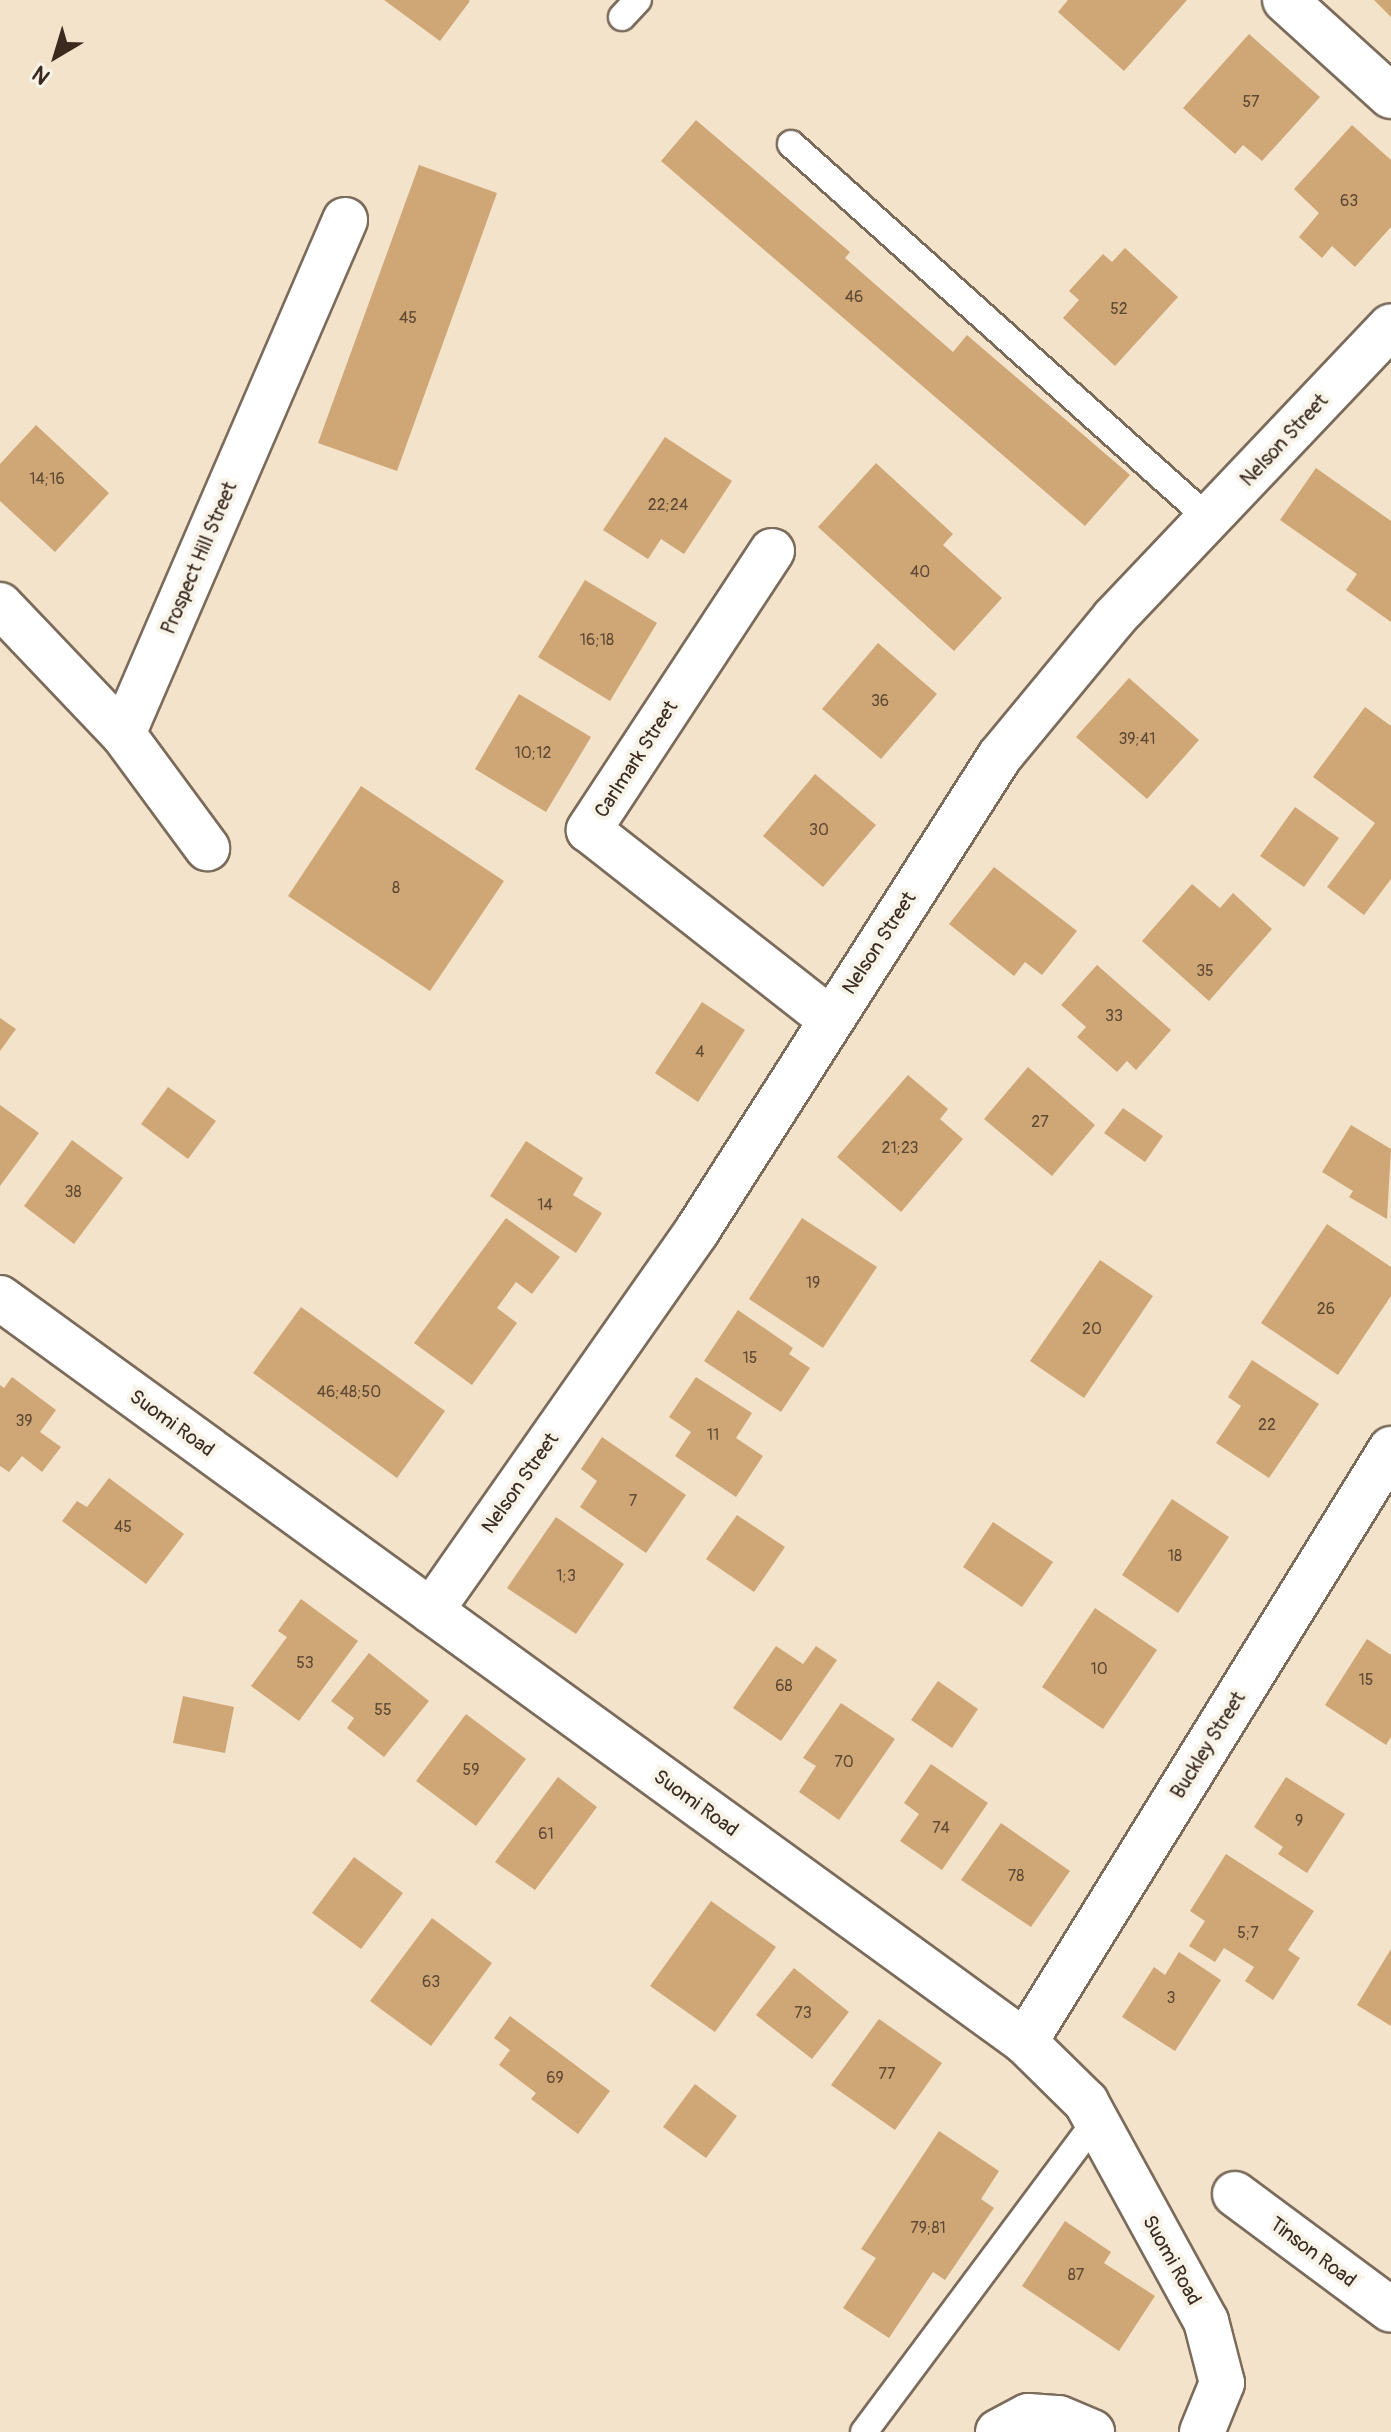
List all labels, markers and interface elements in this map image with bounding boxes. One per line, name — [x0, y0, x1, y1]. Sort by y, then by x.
north arrow — [16, 16, 96, 96]
text: N — [27, 59, 56, 91]
house number: 57 — [1242, 92, 1260, 112]
house number: 63 — [1340, 191, 1358, 211]
house number: 46 — [845, 287, 863, 307]
house number: 52 — [1110, 299, 1128, 319]
house number: 45 — [399, 308, 417, 328]
street label: Nelson Street — [1235, 389, 1333, 491]
house number: 14;16 — [29, 469, 65, 489]
street label: Prospect Hill Street — [156, 478, 242, 638]
house number: 22;24 — [648, 495, 688, 515]
house number: 40 — [910, 562, 930, 582]
house number: 16;18 — [580, 630, 614, 650]
house number: 36 — [871, 691, 889, 711]
street label: Carlmark Street — [589, 696, 683, 822]
house number: 39;41 — [1118, 729, 1156, 749]
house number: 10;12 — [515, 743, 551, 763]
house number: 30 — [809, 820, 829, 840]
house number: 8 — [392, 878, 400, 898]
street label: Nelson Street — [837, 887, 921, 999]
house number: 35 — [1196, 961, 1214, 981]
house number: 33 — [1105, 1006, 1123, 1026]
house number: 4 — [695, 1042, 705, 1062]
house number: 27 — [1031, 1112, 1049, 1132]
house number: 21;23 — [881, 1138, 919, 1158]
house number: 38 — [65, 1182, 81, 1202]
house number: 14 — [537, 1195, 553, 1215]
house number: 19 — [806, 1273, 820, 1293]
house number: 26 — [1317, 1299, 1335, 1319]
house number: 20 — [1082, 1319, 1102, 1339]
house number: 15 — [743, 1348, 757, 1368]
house number: 46;48;50 — [317, 1382, 381, 1402]
street label: Suomi Road — [125, 1384, 219, 1462]
house number: 39 — [15, 1411, 33, 1431]
house number: 22 — [1258, 1415, 1276, 1435]
house number: 11 — [707, 1425, 719, 1445]
street label: Nelson Street — [476, 1428, 564, 1538]
house number: 7 — [629, 1491, 637, 1511]
house number: 45 — [114, 1517, 132, 1537]
house number: 18 — [1168, 1546, 1182, 1566]
house number: 1;3 — [556, 1566, 576, 1586]
house number: 53 — [296, 1653, 314, 1673]
house number: 10 — [1090, 1659, 1108, 1679]
house number: 15 — [1359, 1670, 1373, 1690]
house number: 68 — [775, 1676, 793, 1696]
street label: Buckley Street — [1166, 1687, 1250, 1803]
house number: 55 — [374, 1700, 392, 1720]
house number: 70 — [834, 1752, 854, 1772]
house number: 59 — [463, 1760, 479, 1780]
street label: Suomi Road — [649, 1764, 743, 1842]
house number: 9 — [1295, 1811, 1303, 1831]
house number: 74 — [932, 1818, 950, 1838]
house number: 61 — [538, 1824, 554, 1844]
house number: 78 — [1008, 1866, 1024, 1886]
house number: 5;7 — [1237, 1923, 1259, 1943]
house number: 63 — [422, 1972, 440, 1992]
house number: 3 — [1167, 1988, 1175, 2008]
house number: 73 — [794, 2003, 812, 2023]
house number: 77 — [879, 2064, 895, 2084]
house number: 69 — [546, 2068, 564, 2088]
street label: Suomi Road — [1138, 2211, 1206, 2309]
street label: Tinson Road — [1265, 2212, 1361, 2292]
house number: 79;81 — [910, 2218, 946, 2238]
house number: 87 — [1068, 2265, 1084, 2285]

